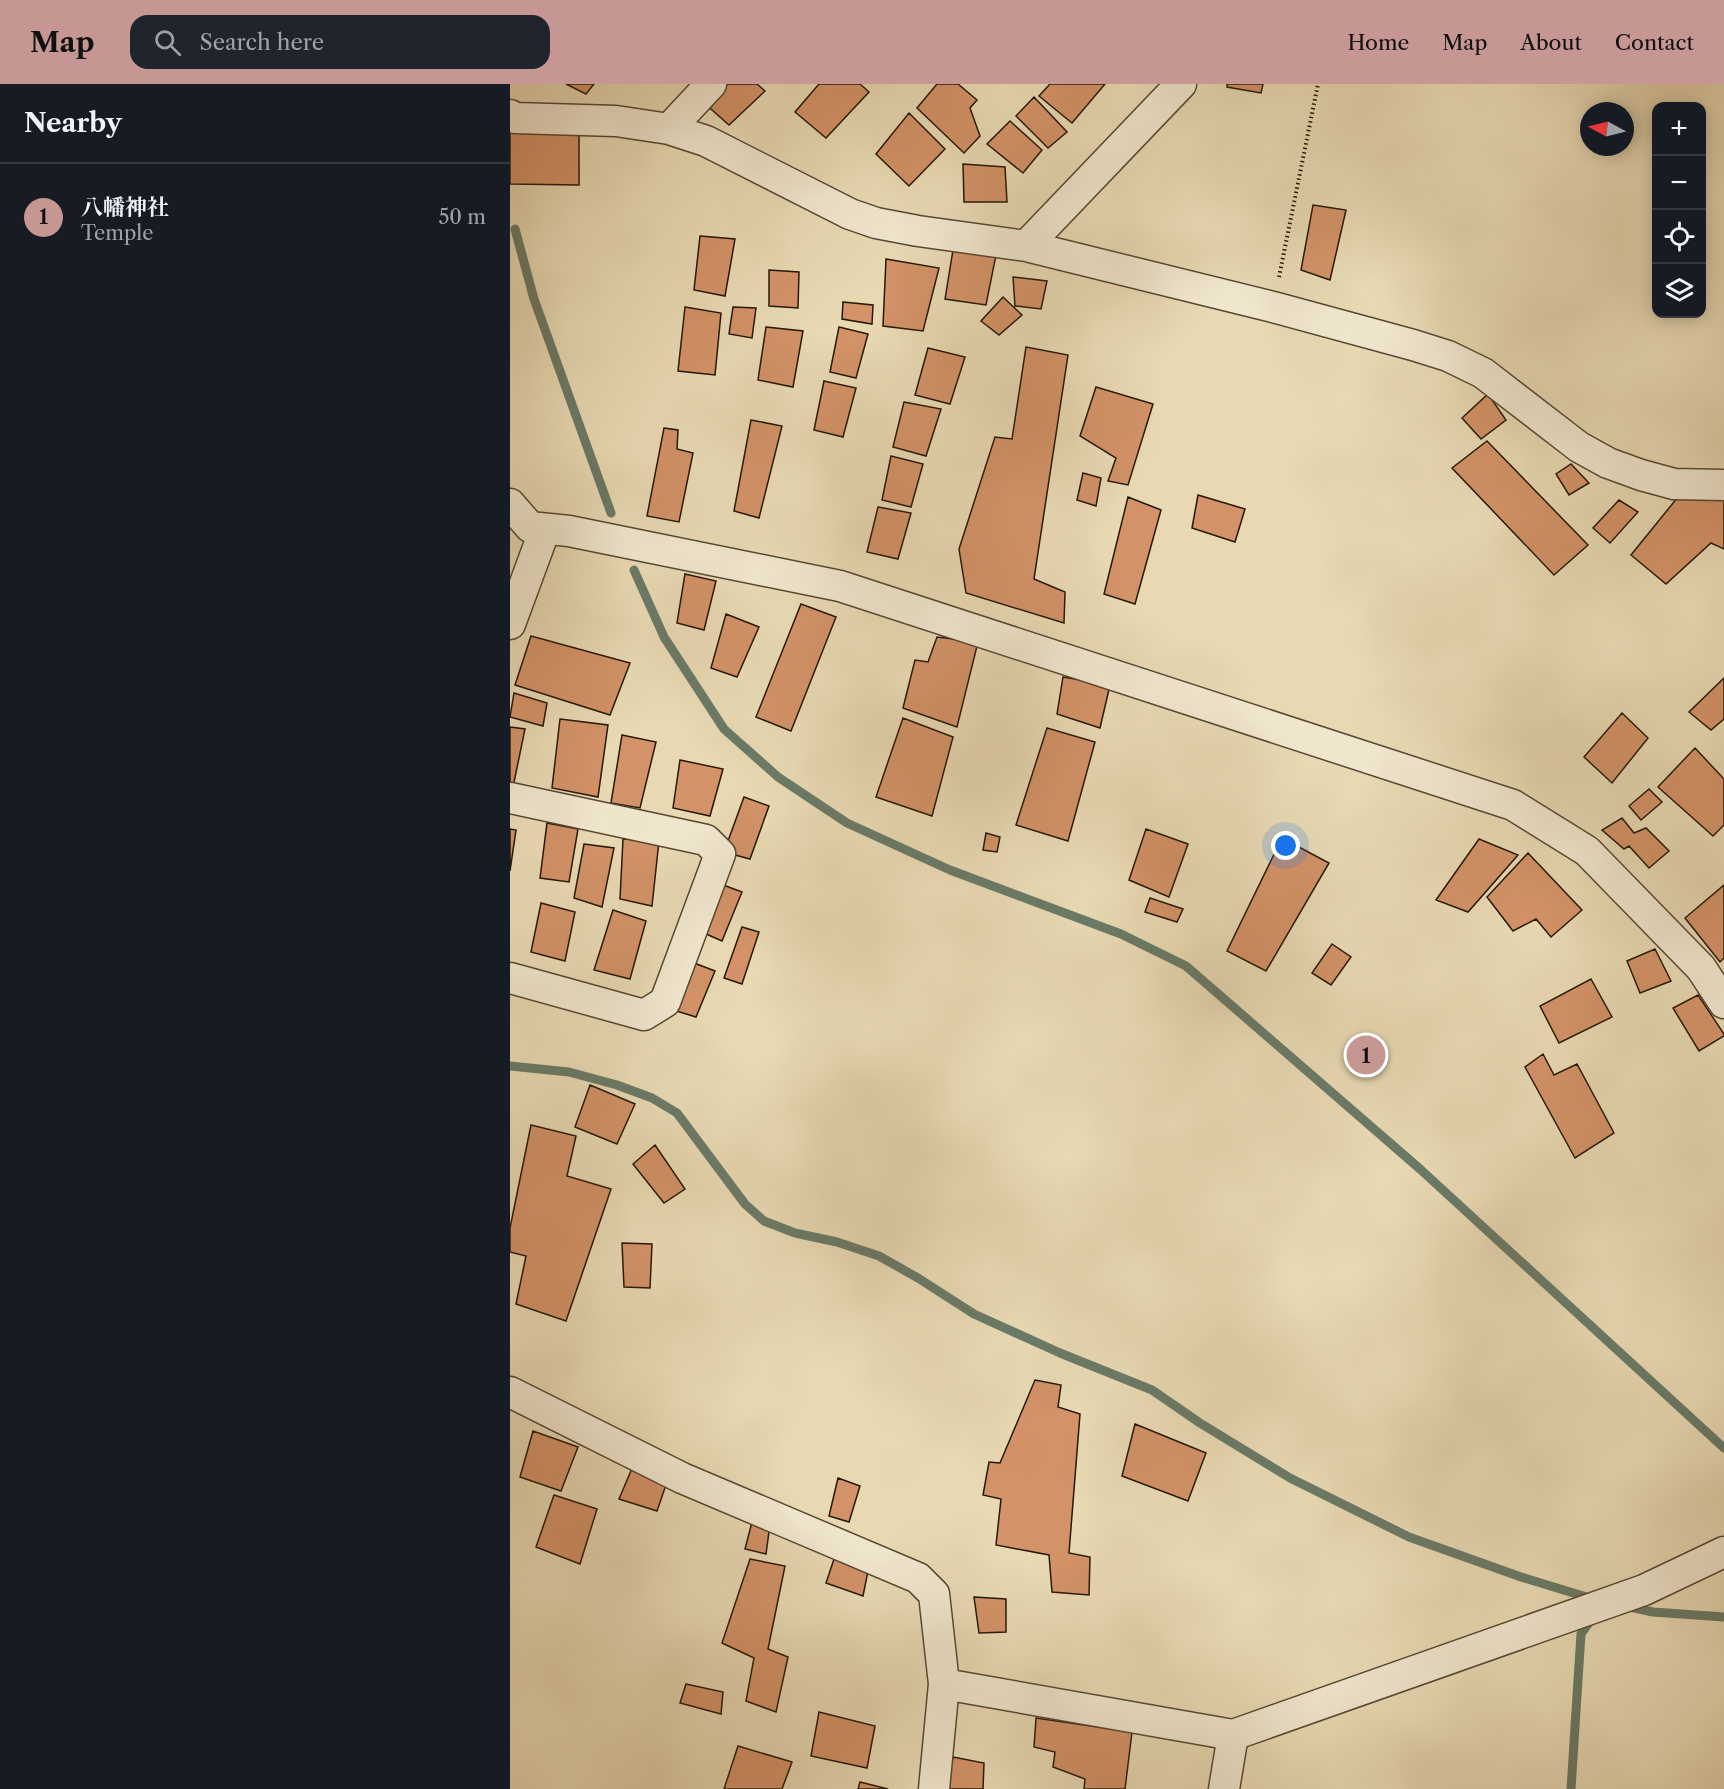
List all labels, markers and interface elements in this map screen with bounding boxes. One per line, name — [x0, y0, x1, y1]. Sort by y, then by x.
search box — [130, 15, 550, 69]
text: Map — [30, 25, 94, 59]
icon: search — [151, 26, 184, 59]
text: Search here — [199, 29, 324, 56]
text: Home — [1348, 30, 1409, 55]
text: Map — [1442, 30, 1487, 55]
text: About — [1520, 30, 1582, 55]
text: Contact — [1615, 30, 1694, 55]
north arrow — [1580, 102, 1634, 156]
map controls — [1652, 102, 1706, 318]
button: + — [1652, 102, 1706, 156]
text: Nearby — [24, 107, 122, 139]
button: − — [1652, 156, 1706, 210]
text: 八幡神社 — [81, 194, 169, 221]
text: 1 — [39, 205, 48, 229]
text: 50 m — [439, 205, 486, 229]
button: locate — [1652, 210, 1706, 264]
text: Temple — [81, 221, 153, 245]
button: layers — [1652, 264, 1706, 318]
your location — [1271, 831, 1300, 860]
pin: 1 — [1346, 1032, 1386, 1078]

